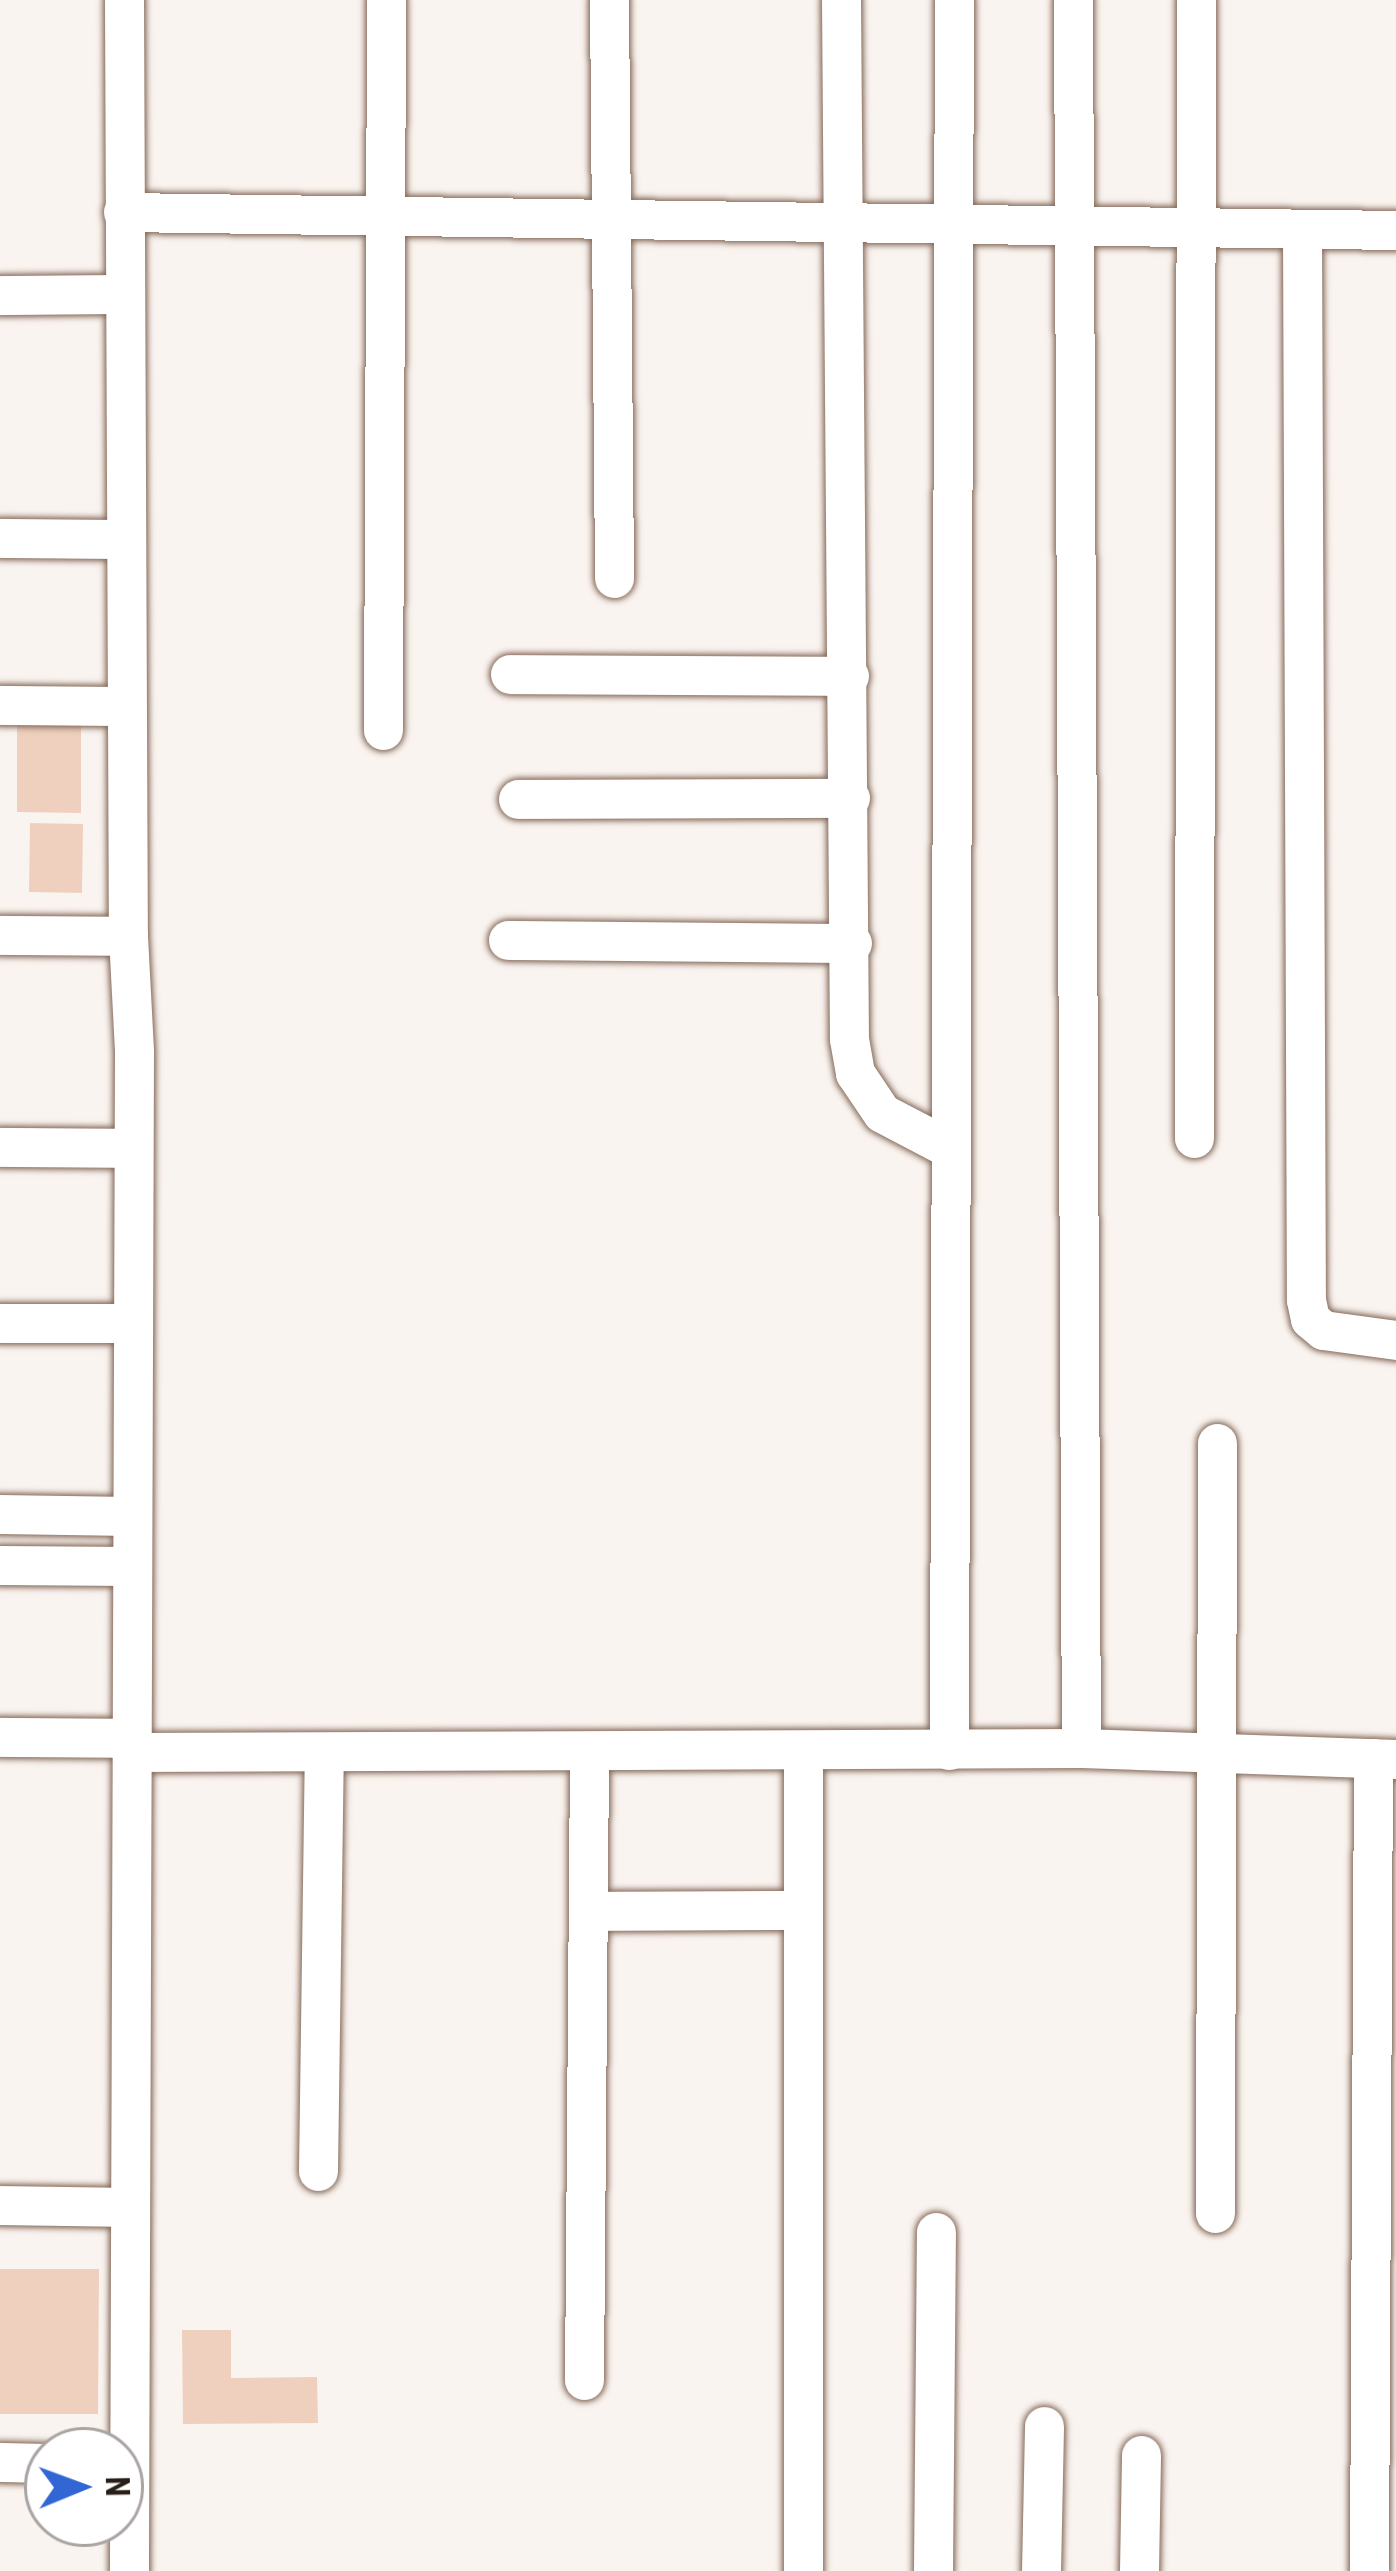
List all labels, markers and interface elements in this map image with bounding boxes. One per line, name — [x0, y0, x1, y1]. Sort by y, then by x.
north arrow — [24, 2427, 144, 2547]
text: N — [98, 2476, 137, 2497]

